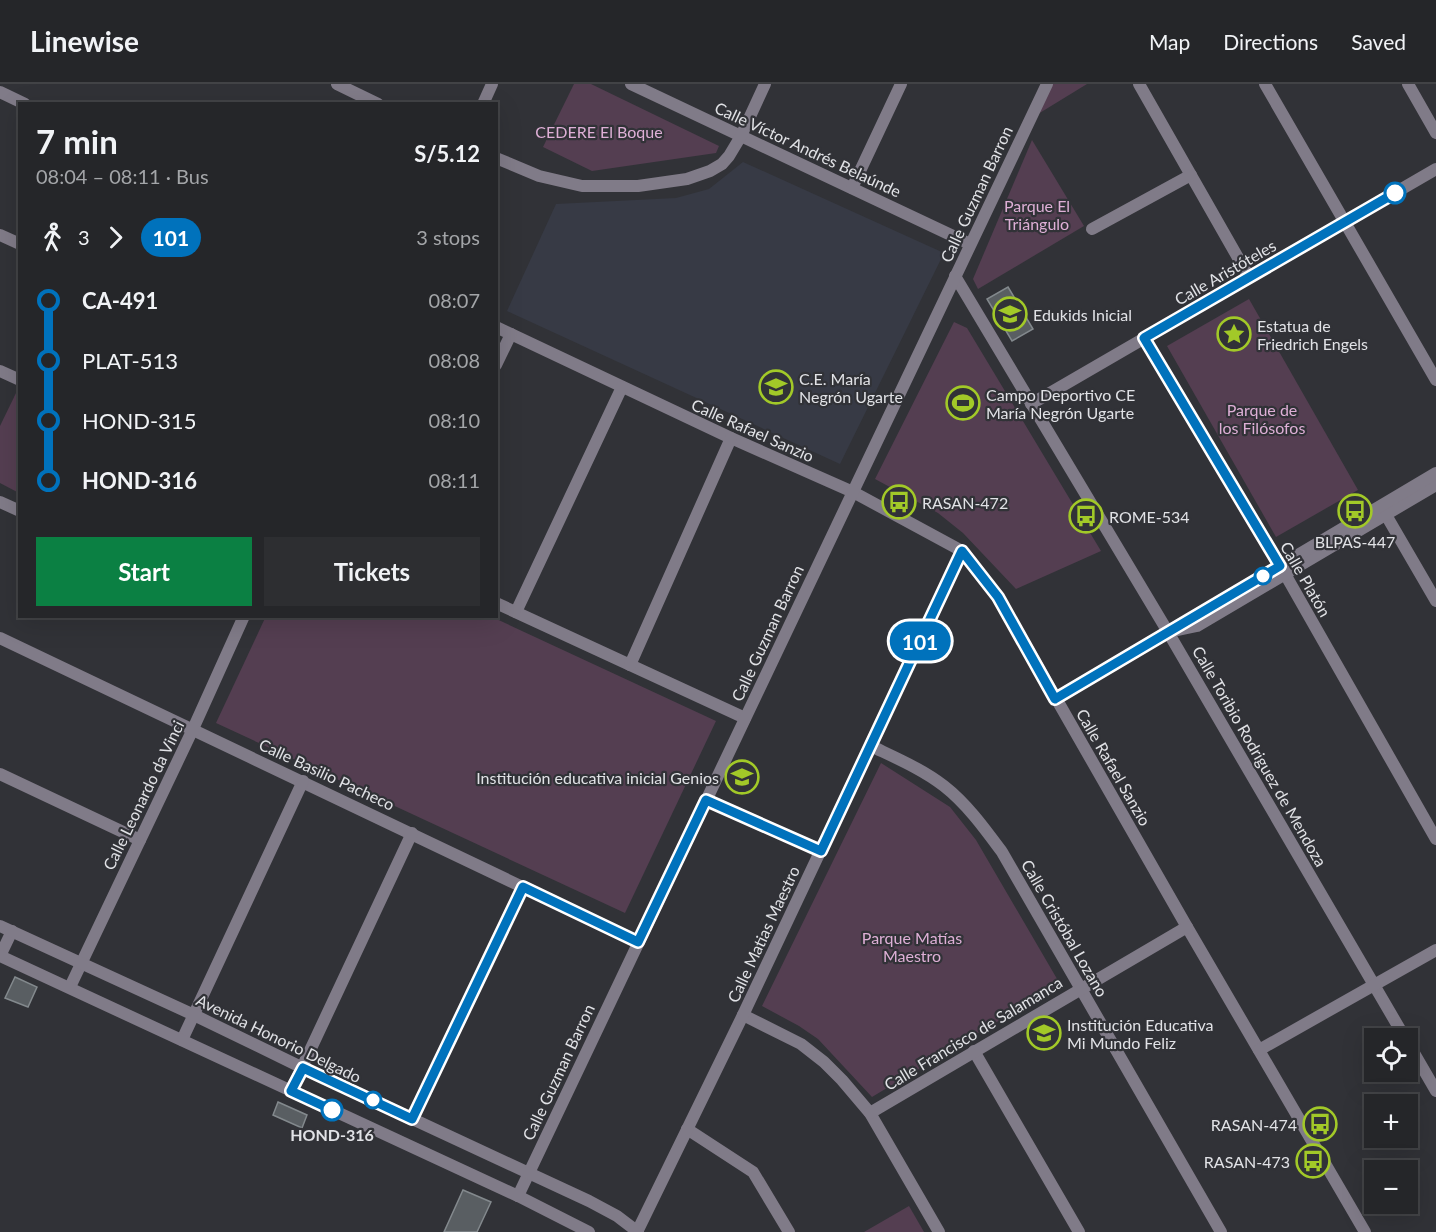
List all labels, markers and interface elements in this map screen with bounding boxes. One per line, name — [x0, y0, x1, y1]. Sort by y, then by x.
text: Linewise — [30, 24, 139, 58]
text: Map — [1149, 29, 1190, 54]
text: Directions — [1223, 29, 1318, 54]
text: Saved — [1351, 29, 1406, 54]
street label: Calle Víctor Andrés Belaúnde — [712, 97, 904, 201]
text: 7 min — [36, 121, 118, 161]
park label: CEDERE El Boque — [535, 122, 663, 141]
street label: Calle Guzman Barron — [936, 123, 1016, 265]
text: S/5.12 — [414, 140, 480, 167]
text: 08:04 – 08:11 · Bus — [36, 164, 209, 188]
unlabelled marker — [1384, 182, 1406, 204]
park label: Parque El Triángulo — [1004, 196, 1070, 233]
icon: walk — [36, 221, 69, 254]
icon: forward — [99, 221, 132, 254]
text: 3 — [78, 225, 90, 249]
text: 101 — [153, 225, 189, 250]
text: 3 stops — [416, 225, 480, 249]
street label: Calle Aristóteles — [1171, 235, 1279, 309]
text: CA-491 — [82, 287, 158, 314]
text: 08:07 — [429, 288, 480, 312]
school or university icon: Edukids Inicial — [992, 296, 1028, 332]
place label: Edukids Inicial — [1033, 305, 1132, 324]
place icon: Estatua de Friedrich Engels — [1216, 316, 1252, 352]
place label: Estatua de Friedrich Engels — [1257, 316, 1368, 353]
text: PLAT-513 — [82, 347, 178, 374]
text: 08:08 — [429, 348, 480, 372]
school or university icon: C.E. María Negrón Ugarte — [758, 369, 794, 405]
place label: C.E. María Negrón Ugarte — [799, 369, 903, 406]
sports icon: Campo Deportivo CE María Negrón Ugarte — [945, 385, 981, 421]
place label: Campo Deportivo CE María Negrón Ugarte — [986, 385, 1135, 422]
street label: Calle Rafael Sanzio — [689, 394, 817, 466]
park label: Parque de los Filósofos — [1219, 400, 1305, 437]
text: HOND-315 — [82, 407, 196, 434]
text: 08:10 — [429, 408, 480, 432]
text: HOND-316 — [82, 467, 197, 494]
text: 08:11 — [429, 468, 480, 492]
bus stop icon: RASAN-472 — [881, 484, 917, 520]
place label: RASAN-472 — [922, 493, 1008, 512]
bus stop icon: BLPAS-447 — [1337, 493, 1373, 529]
bus stop icon: ROME-534 — [1068, 498, 1104, 534]
place label: ROME-534 — [1109, 507, 1190, 526]
place label: BLPAS-447 — [1315, 532, 1395, 551]
button: Start — [36, 537, 252, 606]
button: Tickets — [264, 537, 480, 606]
street label: Calle Platón — [1277, 538, 1335, 620]
street label: Calle Guzman Barron — [727, 562, 807, 704]
unlabelled marker — [1254, 567, 1272, 585]
line badge: 101 — [886, 622, 954, 660]
text: 101 — [902, 629, 938, 654]
street label: Calle Toribio Rodriguez de Mendoza — [1189, 642, 1331, 870]
street label: Calle Rafael Sanzio — [1073, 705, 1155, 829]
street label: Calle Leonardo da Vinci — [99, 717, 187, 873]
street label: Calle Basilio Pacheco — [256, 734, 398, 814]
school or university icon: Institución educativa inicial Genios — [724, 759, 760, 795]
place label: Institución educativa inicial Genios — [476, 768, 719, 787]
street label: Calle Cristóbal Lozano — [1018, 856, 1112, 1000]
street label: Calle Matias Maestro — [723, 863, 803, 1005]
park label: Parque Matías Maestro — [862, 928, 962, 965]
street label: Calle Francisco de Salamanca — [881, 972, 1065, 1094]
street label: Avenida Honorio Delgado — [194, 990, 364, 1086]
street label: Calle Guzman Barron — [518, 1001, 598, 1143]
school or university icon: Institución Educativa Mi Mundo Feliz — [1026, 1015, 1062, 1051]
place label: Institución Educativa Mi Mundo Feliz — [1067, 1015, 1213, 1052]
map controls — [1364, 1028, 1418, 1214]
button: locate — [1364, 1028, 1418, 1082]
unlabelled marker — [364, 1091, 382, 1109]
button: + — [1364, 1094, 1418, 1148]
marker: HOND-316 — [321, 1099, 343, 1121]
bus stop icon: RASAN-474 — [1302, 1106, 1338, 1142]
place label: RASAN-474 — [1211, 1115, 1297, 1134]
place label: HOND-316 — [290, 1125, 374, 1144]
bus stop icon: RASAN-473 — [1295, 1143, 1331, 1179]
place label: RASAN-473 — [1204, 1152, 1290, 1171]
button: − — [1364, 1160, 1418, 1214]

